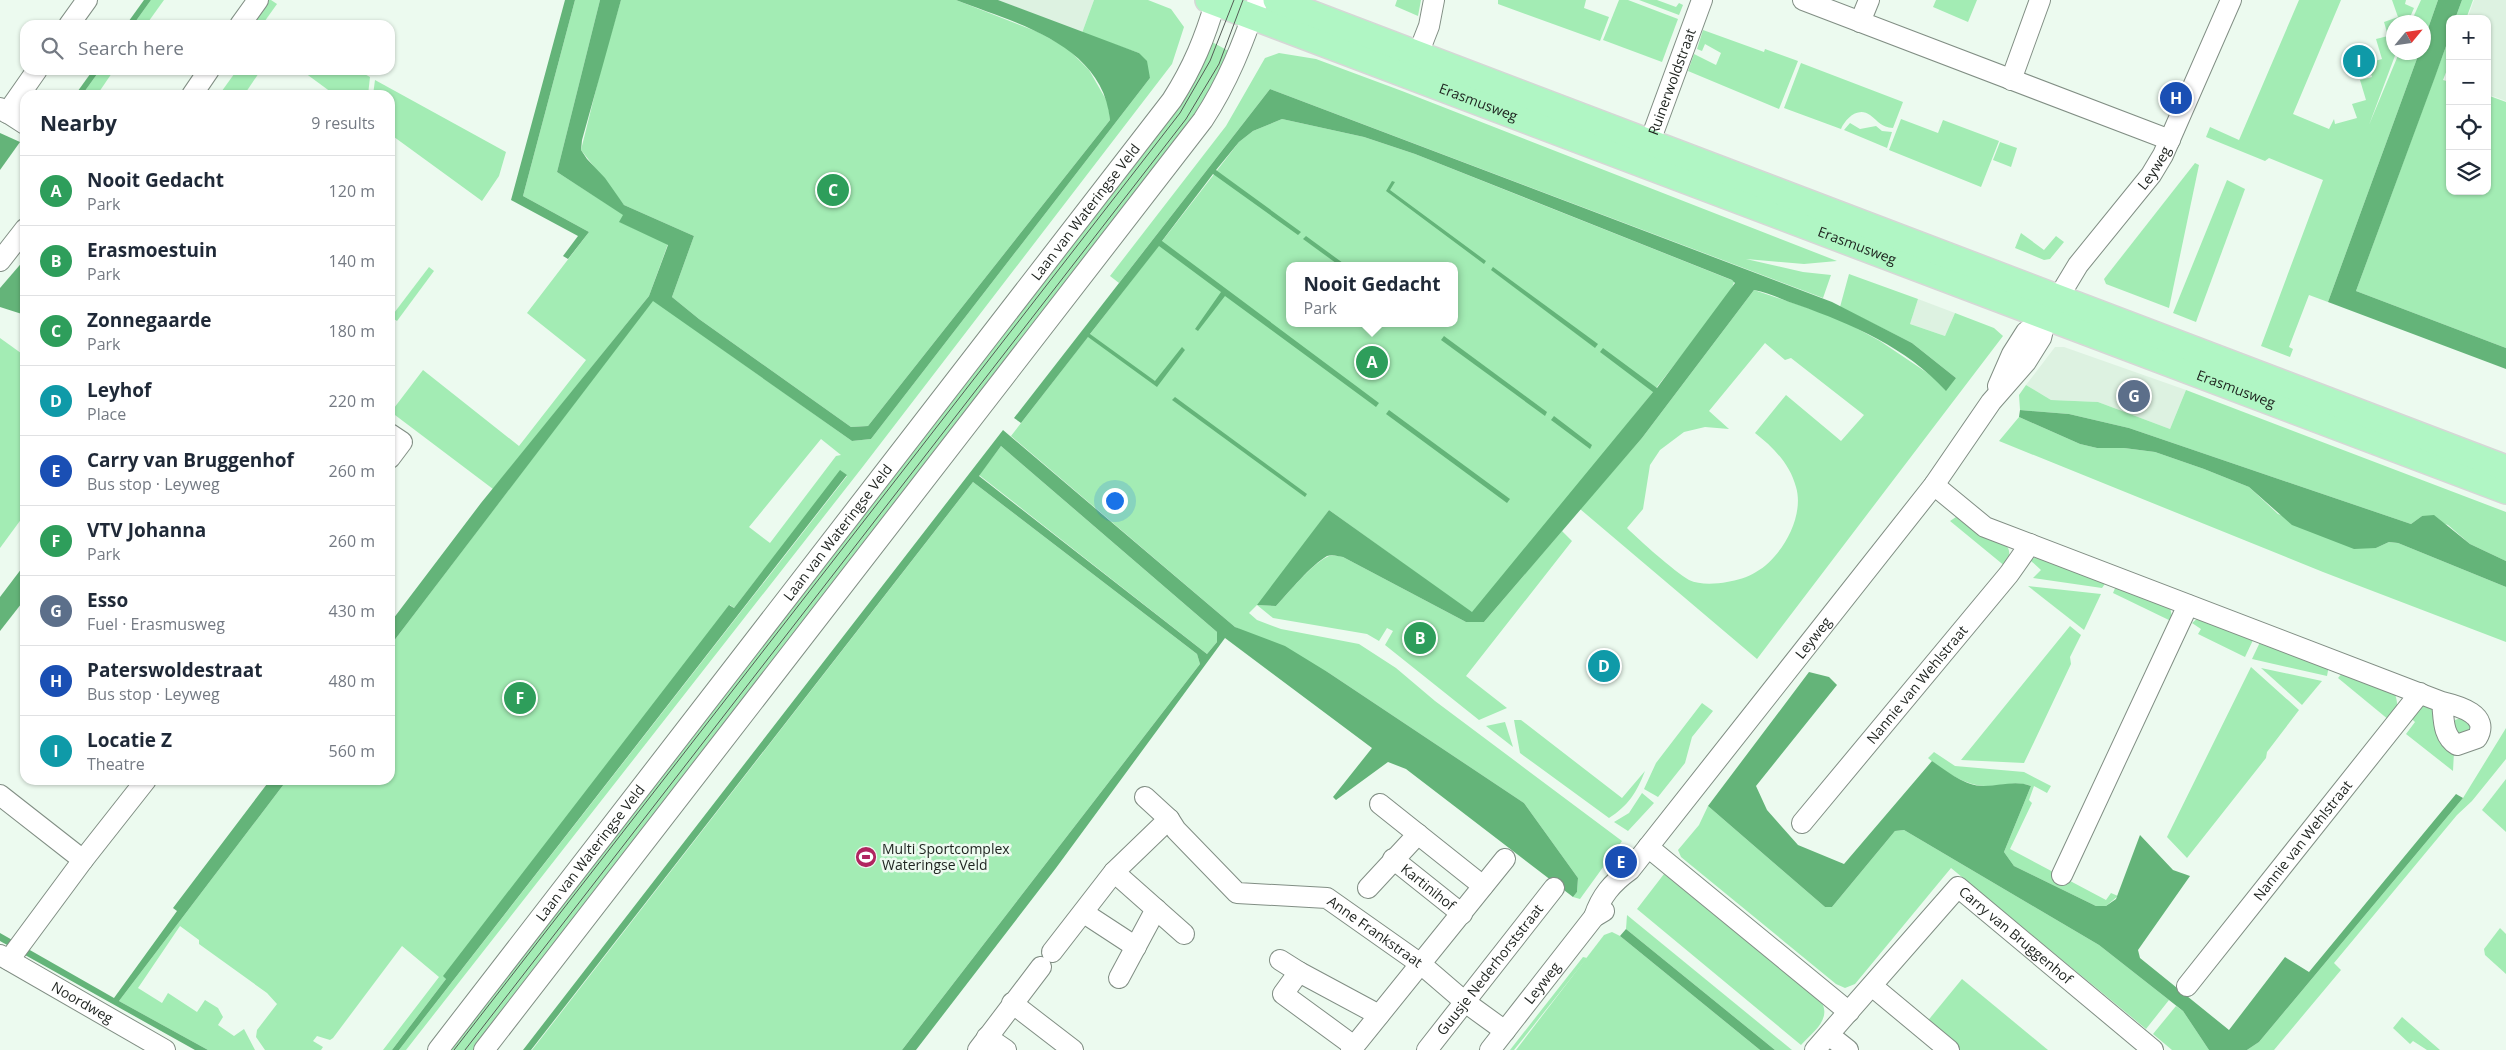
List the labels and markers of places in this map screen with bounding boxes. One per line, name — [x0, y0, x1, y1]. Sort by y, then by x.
pin: I — [2343, 42, 2375, 80]
pin: H — [2160, 79, 2192, 117]
pin: C — [817, 171, 849, 209]
pin: A — [1356, 343, 1388, 381]
pin: G — [2118, 377, 2150, 415]
pin: B — [1404, 619, 1436, 657]
pin: D — [1588, 647, 1620, 685]
pin: F — [504, 679, 536, 717]
place label: Multi Sportcomplex Wateringse Veld — [882, 839, 1010, 874]
pin: E — [1605, 843, 1637, 881]
sports icon: Multi Sportcomplex Wateringse Veld — [854, 845, 878, 869]

